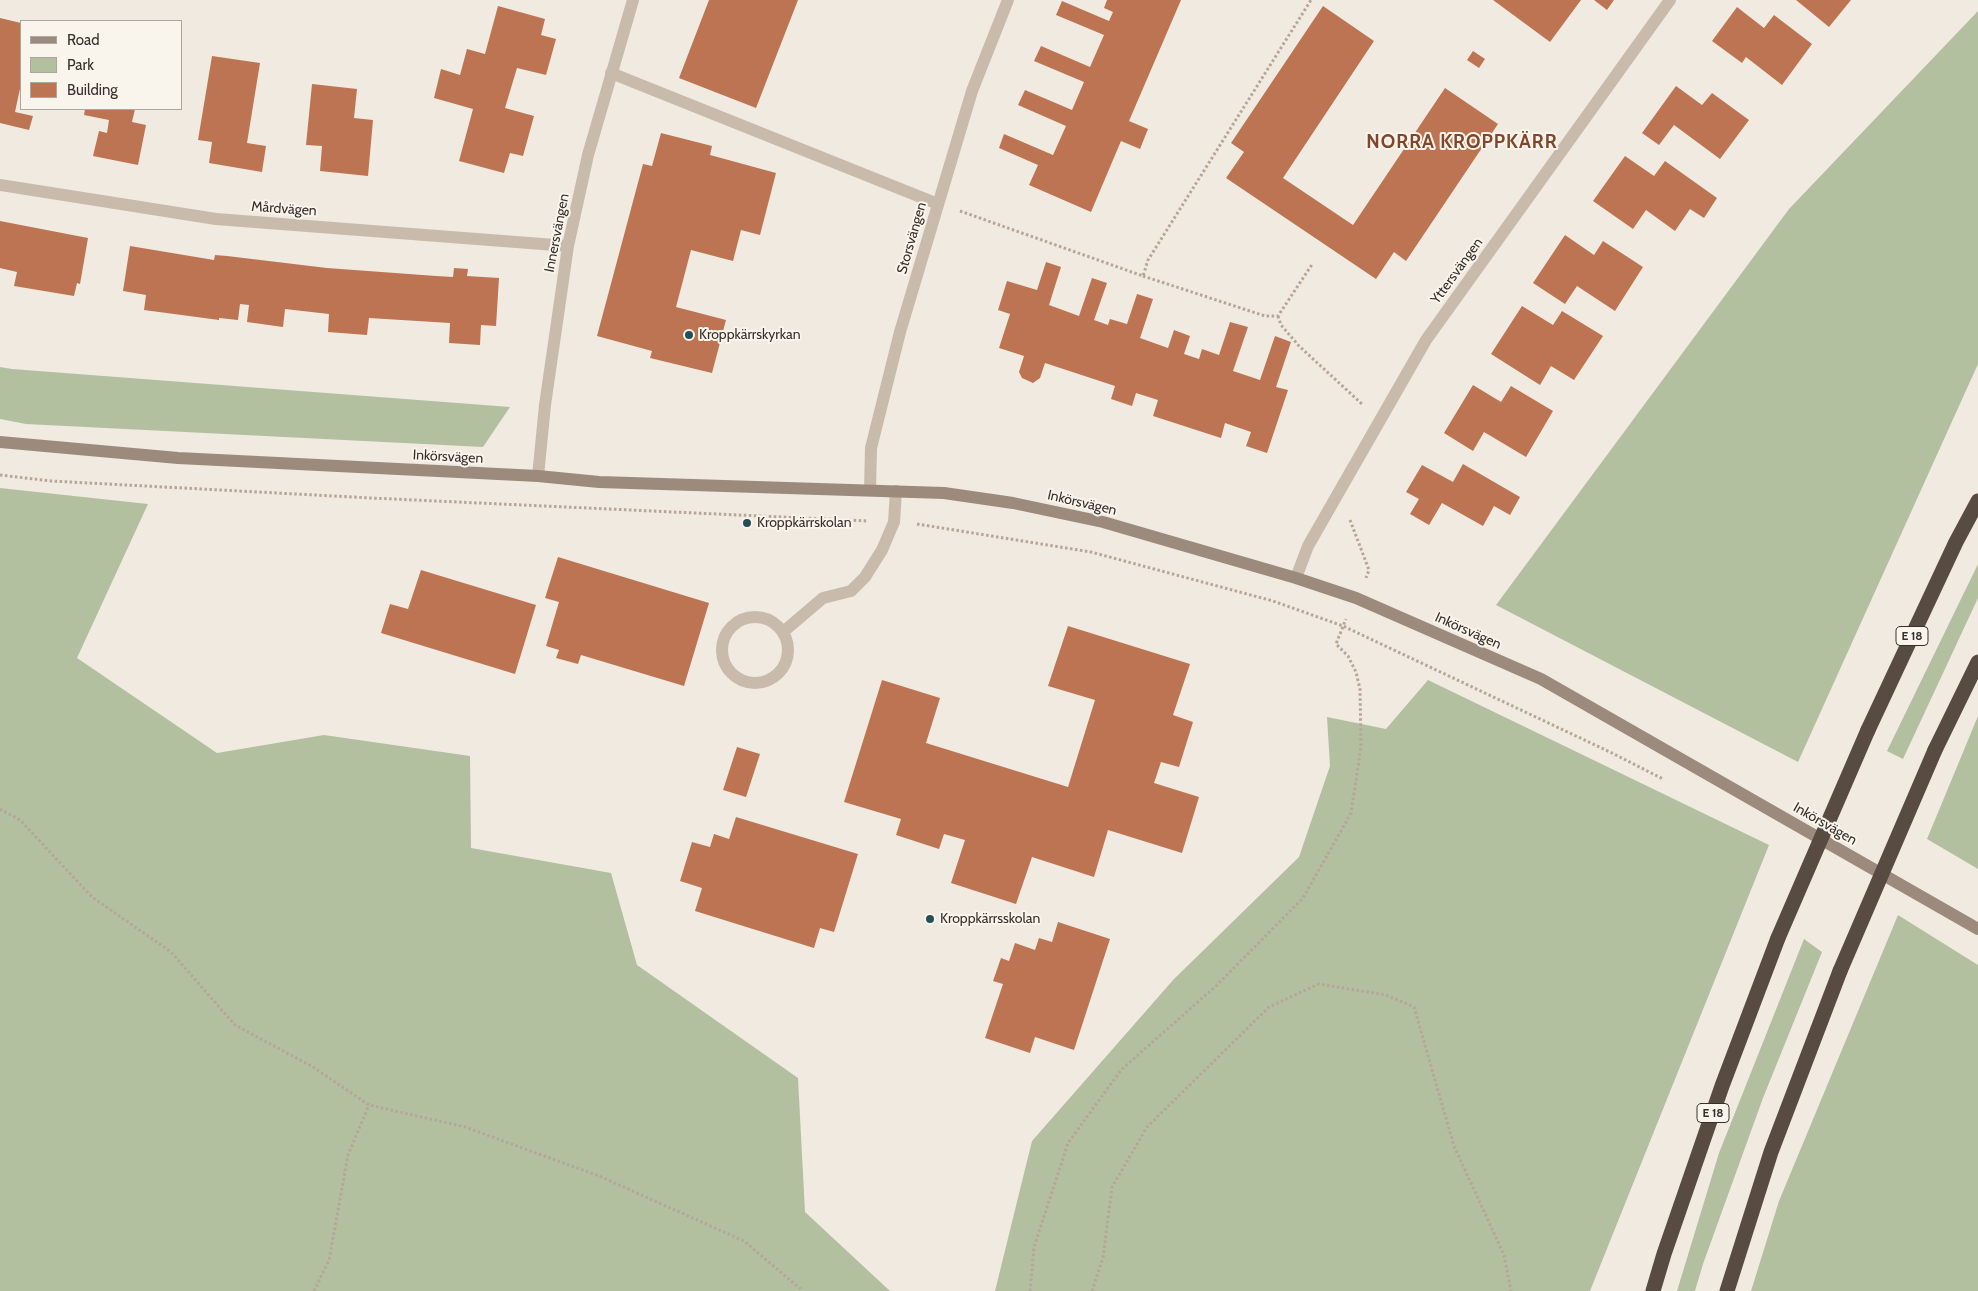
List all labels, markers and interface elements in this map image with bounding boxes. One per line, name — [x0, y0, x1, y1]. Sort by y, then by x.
legend — [20, 20, 182, 110]
text: Road — [67, 31, 100, 49]
text: Park — [67, 56, 94, 74]
text: Building — [67, 81, 118, 99]
district label: NORRA KROPPKÄRR — [1364, 131, 1560, 153]
street label: Innersvängen — [541, 192, 573, 274]
street label: Mårdvägen — [251, 198, 317, 220]
street label: Storsvängen — [894, 200, 930, 276]
street label: Yttersvängen — [1427, 235, 1487, 307]
place label: Kroppkärrskyrkan — [699, 327, 801, 343]
marker: Kroppkärrskyrkan — [683, 329, 695, 341]
street label: Inkörsvägen — [412, 447, 484, 467]
street label: Inkörsvägen — [1046, 487, 1118, 519]
place label: Kroppkärrskolan — [757, 515, 852, 531]
marker: Kroppkärrskolan — [741, 517, 753, 529]
street label: Inkörsvägen — [1432, 609, 1504, 653]
road number: E 18 — [1896, 626, 1928, 646]
street label: Inkörsvägen — [1790, 799, 1860, 849]
place label: Kroppkärrsskolan — [940, 911, 1040, 927]
marker: Kroppkärrsskolan — [924, 913, 936, 925]
road number: E 18 — [1697, 1104, 1729, 1122]

